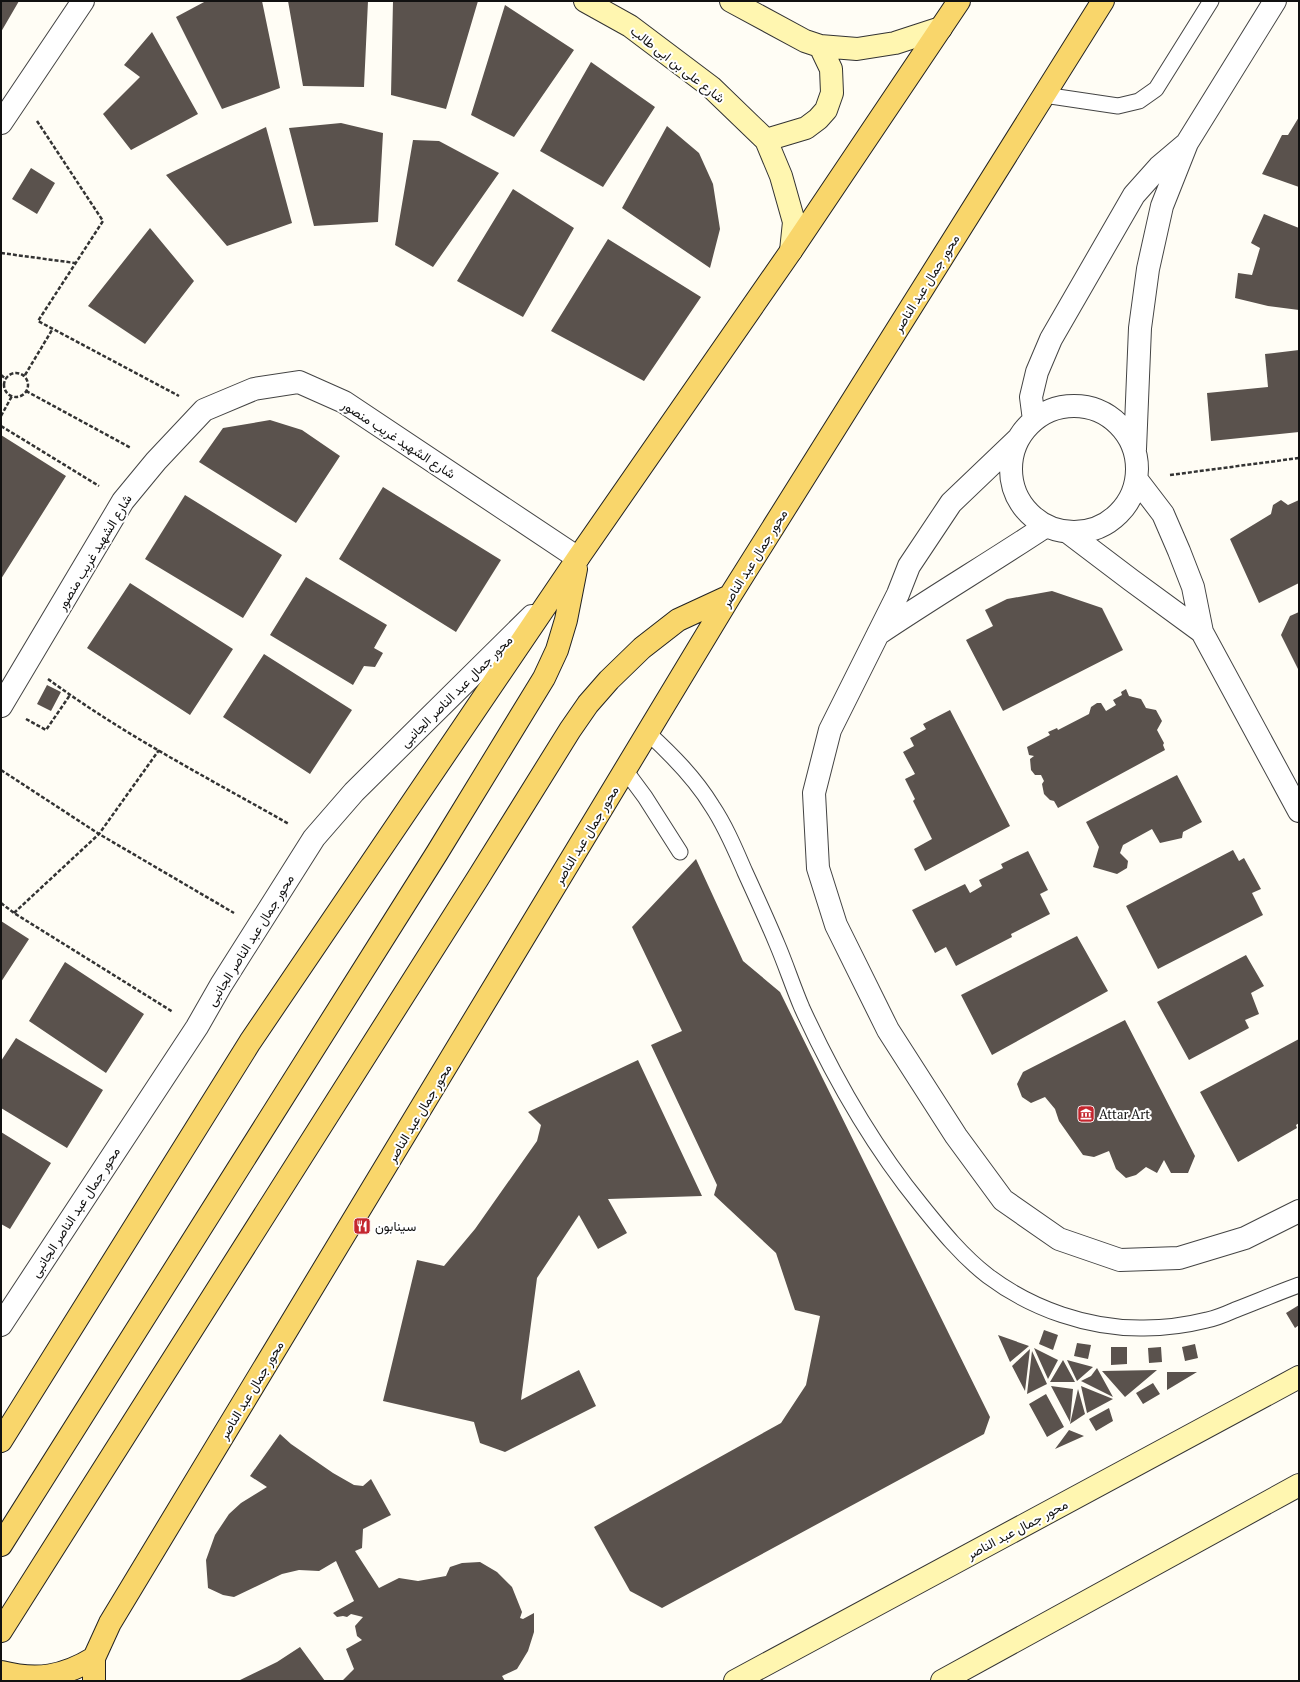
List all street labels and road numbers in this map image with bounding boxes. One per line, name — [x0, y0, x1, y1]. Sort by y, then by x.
street label: شارع على بن ابى طالب — [626, 21, 729, 107]
street label: محور جمال عبد الناصر — [888, 231, 963, 336]
street label: شارع الشهيد غريب منصور — [337, 395, 459, 483]
street label: شارع الشهيد غريب منصور — [52, 491, 137, 615]
street label: محور جمال عبد الناصر — [716, 506, 791, 611]
street label: محور جمال عبد الناصر الجانبى — [396, 631, 516, 751]
street label: محور جمال عبد الناصر — [549, 782, 623, 889]
street label: محور جمال عبد الناصر الجانبى — [202, 871, 298, 1009]
street label: محور جمال عبد الناصر — [382, 1060, 456, 1167]
street label: محور جمال عبد الناصر الجانبى — [26, 1143, 124, 1281]
street label: محور جمال عبد الناصر — [214, 1337, 288, 1444]
street label: محور جمال عبد الناصر — [962, 1495, 1071, 1564]

